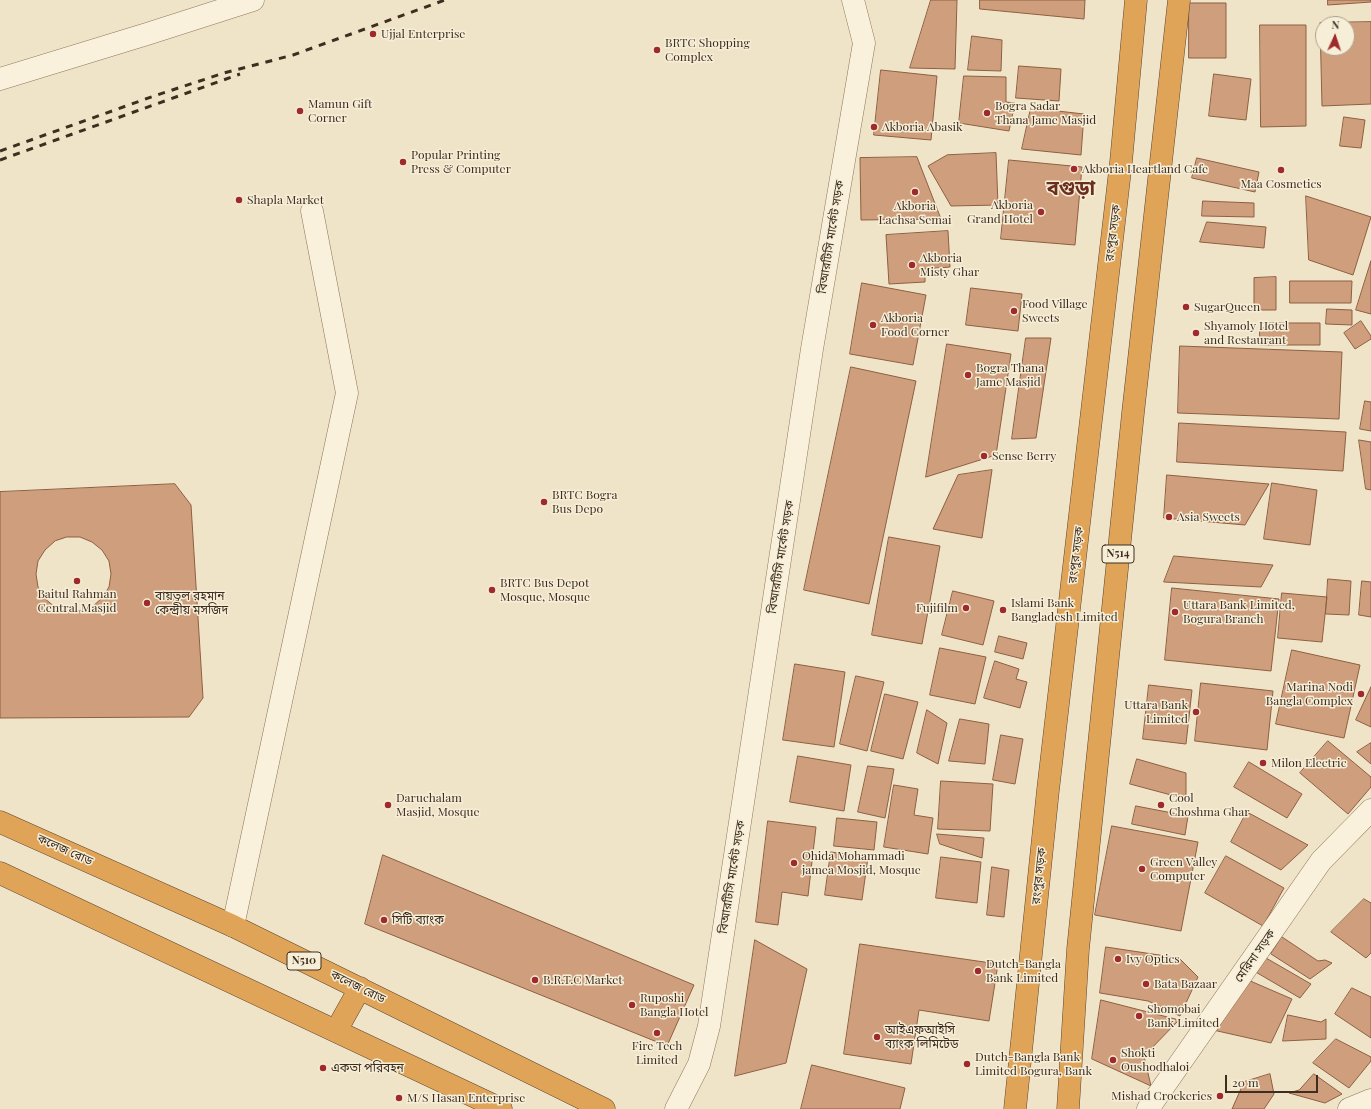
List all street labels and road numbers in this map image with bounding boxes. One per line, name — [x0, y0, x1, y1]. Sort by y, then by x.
street label: বিআরটিসি মার্কেট সড়ক — [815, 179, 847, 295]
street label: রংপুর সড়ক — [1102, 204, 1124, 262]
street label: বিআরটিসি মার্কেট সড়ক — [765, 499, 797, 615]
street label: রংপুর সড়ক — [1065, 526, 1087, 584]
road number: N514 — [1102, 545, 1134, 563]
street label: বিআরটিসি মার্কেট সড়ক — [716, 819, 748, 935]
street label: কলেজ রোড — [35, 831, 95, 869]
street label: রংপুর সড়ক — [1029, 847, 1049, 905]
street label: মেরিনা সড়ক — [1232, 927, 1278, 985]
road number: N510 — [287, 952, 321, 970]
street label: কলেজ রোড — [328, 968, 388, 1006]

